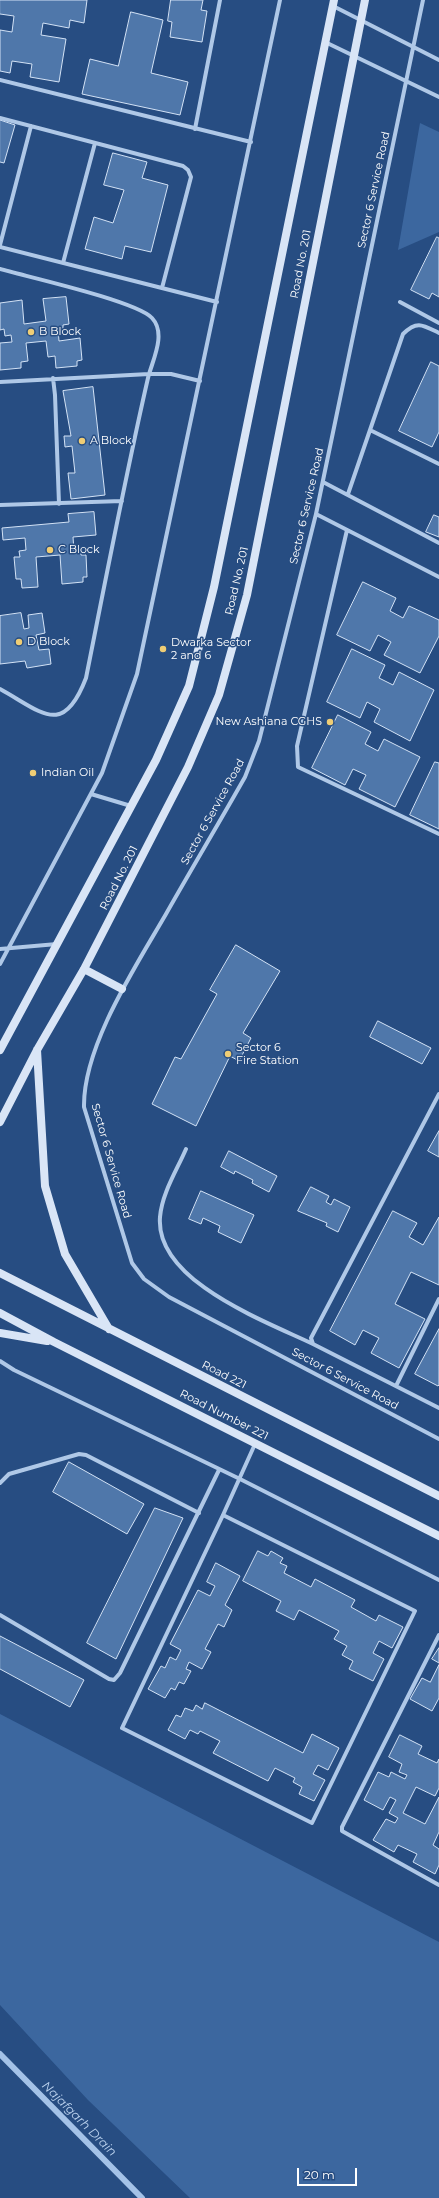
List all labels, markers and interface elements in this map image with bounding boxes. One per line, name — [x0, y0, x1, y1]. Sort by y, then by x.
street label: Sector 6 Service Road — [355, 130, 393, 250]
street label: Road No. 201 — [288, 228, 314, 300]
place label: B Block — [39, 325, 81, 339]
marker: B Block — [26, 327, 36, 337]
place label: A Block — [90, 434, 132, 448]
marker: A Block — [77, 436, 87, 446]
street label: Sector 6 Service Road — [287, 447, 327, 565]
place label: C Block — [58, 543, 100, 557]
marker: C Block — [45, 545, 55, 555]
street label: Road No. 201 — [223, 545, 251, 617]
place label: D Block — [27, 635, 70, 649]
place label: Dwarka Sector 2 and 6 — [171, 636, 251, 662]
marker: D Block — [14, 637, 24, 647]
marker: Dwarka Sector 2 and 6 — [158, 644, 168, 654]
place label: New Ashiana CGHS — [215, 715, 322, 729]
marker: New Ashiana CGHS — [325, 717, 335, 727]
street label: Sector 6 Service Road — [178, 757, 248, 867]
place label: Indian Oil — [41, 766, 94, 780]
marker: Indian Oil — [28, 768, 38, 778]
street label: Road No. 201 — [97, 844, 141, 912]
place label: Sector 6 Fire Station — [236, 1041, 299, 1067]
marker: Sector 6 Fire Station — [223, 1049, 233, 1059]
street label: Sector 6 Service Road — [88, 1102, 134, 1220]
street label: Sector 6 Service Road — [289, 1345, 401, 1413]
street label: Road 221 — [200, 1358, 248, 1392]
street label: Road Number 221 — [178, 1387, 270, 1443]
water label: Najafgarh Drain — [39, 2079, 119, 2159]
scale bar — [299, 2160, 359, 2186]
text: 20 m — [304, 2167, 335, 2182]

